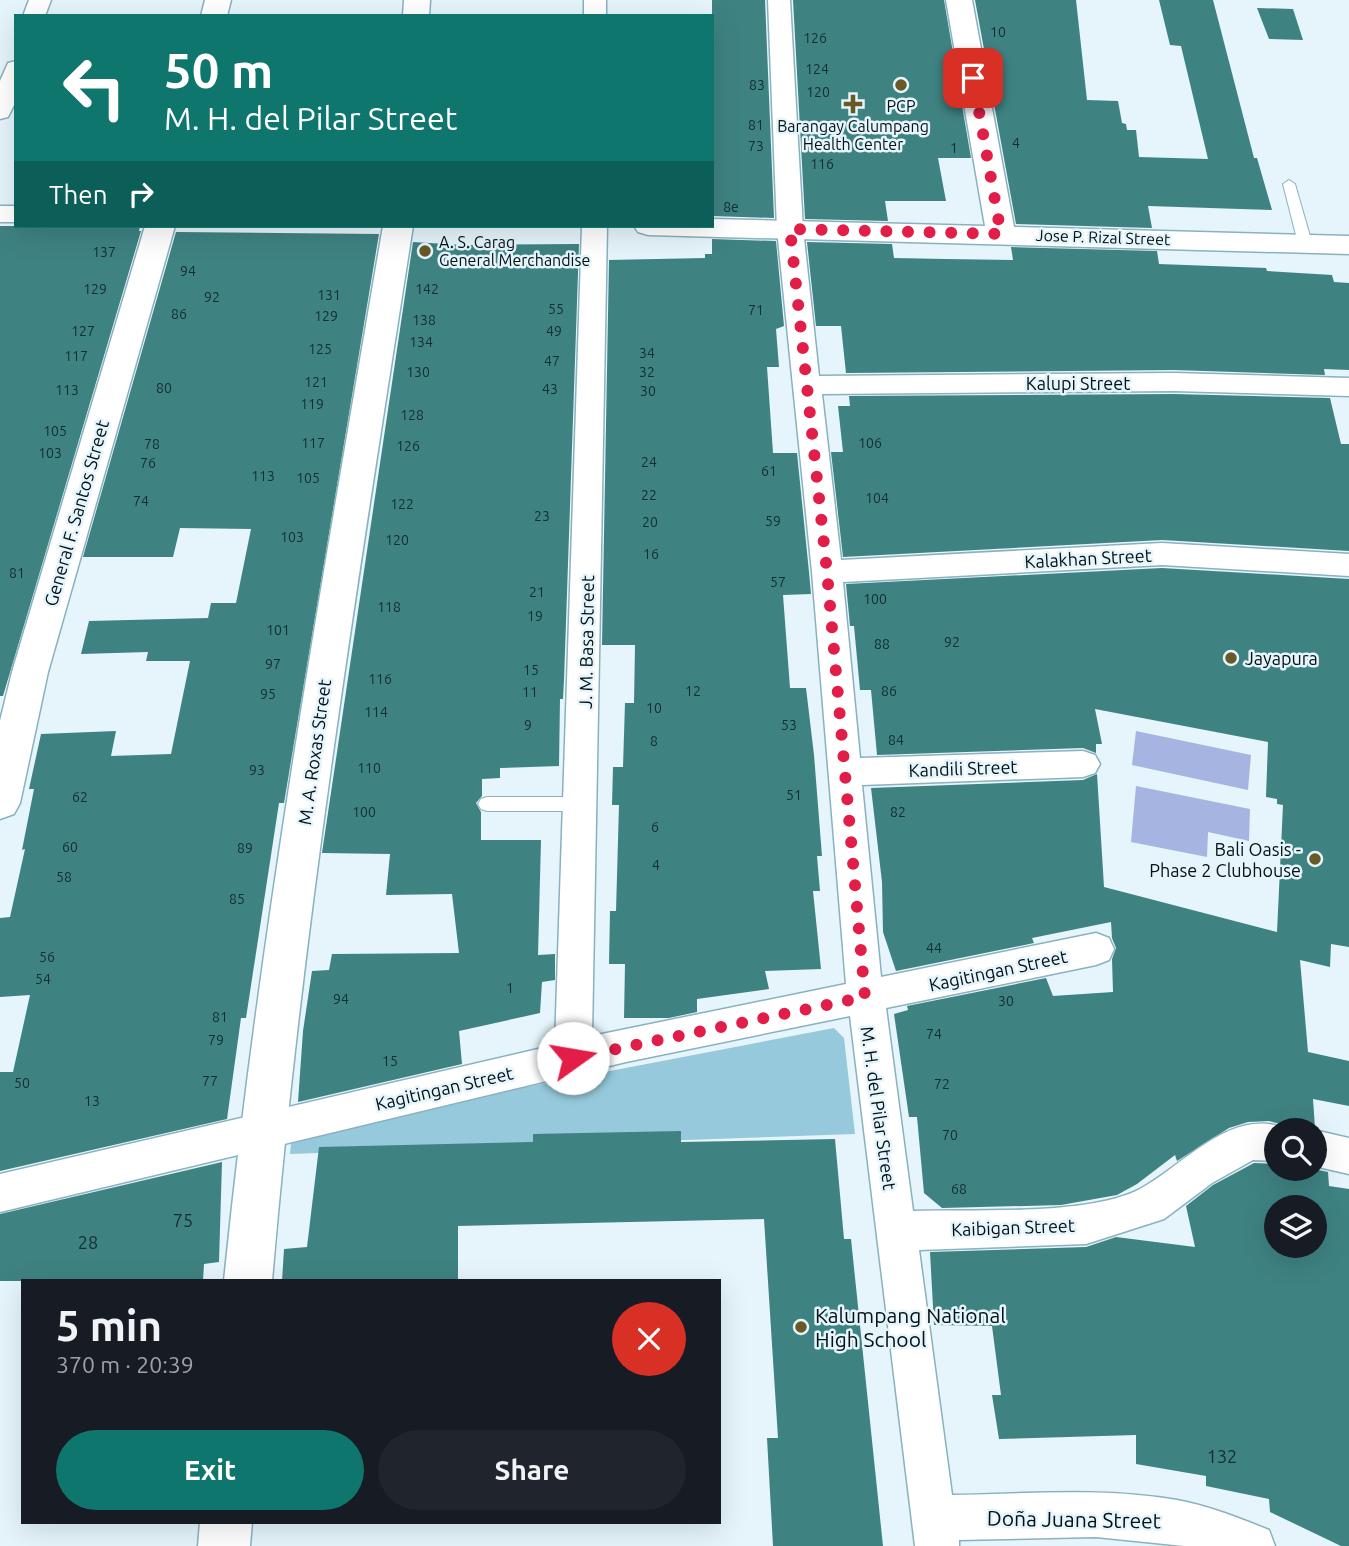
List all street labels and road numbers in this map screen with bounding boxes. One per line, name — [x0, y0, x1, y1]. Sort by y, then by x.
street label: Jose P. Rizal Street — [1035, 226, 1171, 248]
street label: Kalupi Street — [1026, 373, 1130, 393]
street label: General F. Santos Street — [40, 418, 112, 608]
street label: Kalakhan Street — [1024, 545, 1152, 571]
street label: J. M. Basa Street — [575, 575, 597, 709]
street label: M. A. Roxas Street — [294, 678, 334, 826]
street label: Kandili Street — [908, 756, 1018, 780]
street label: Kagitingan Street — [927, 946, 1069, 994]
street label: M. H. del Pilar Street — [858, 1025, 900, 1191]
street label: Kagitingan Street — [373, 1062, 515, 1114]
street label: Kaibigan Street — [951, 1215, 1075, 1239]
street label: Doña Juana Street — [987, 1505, 1161, 1533]

